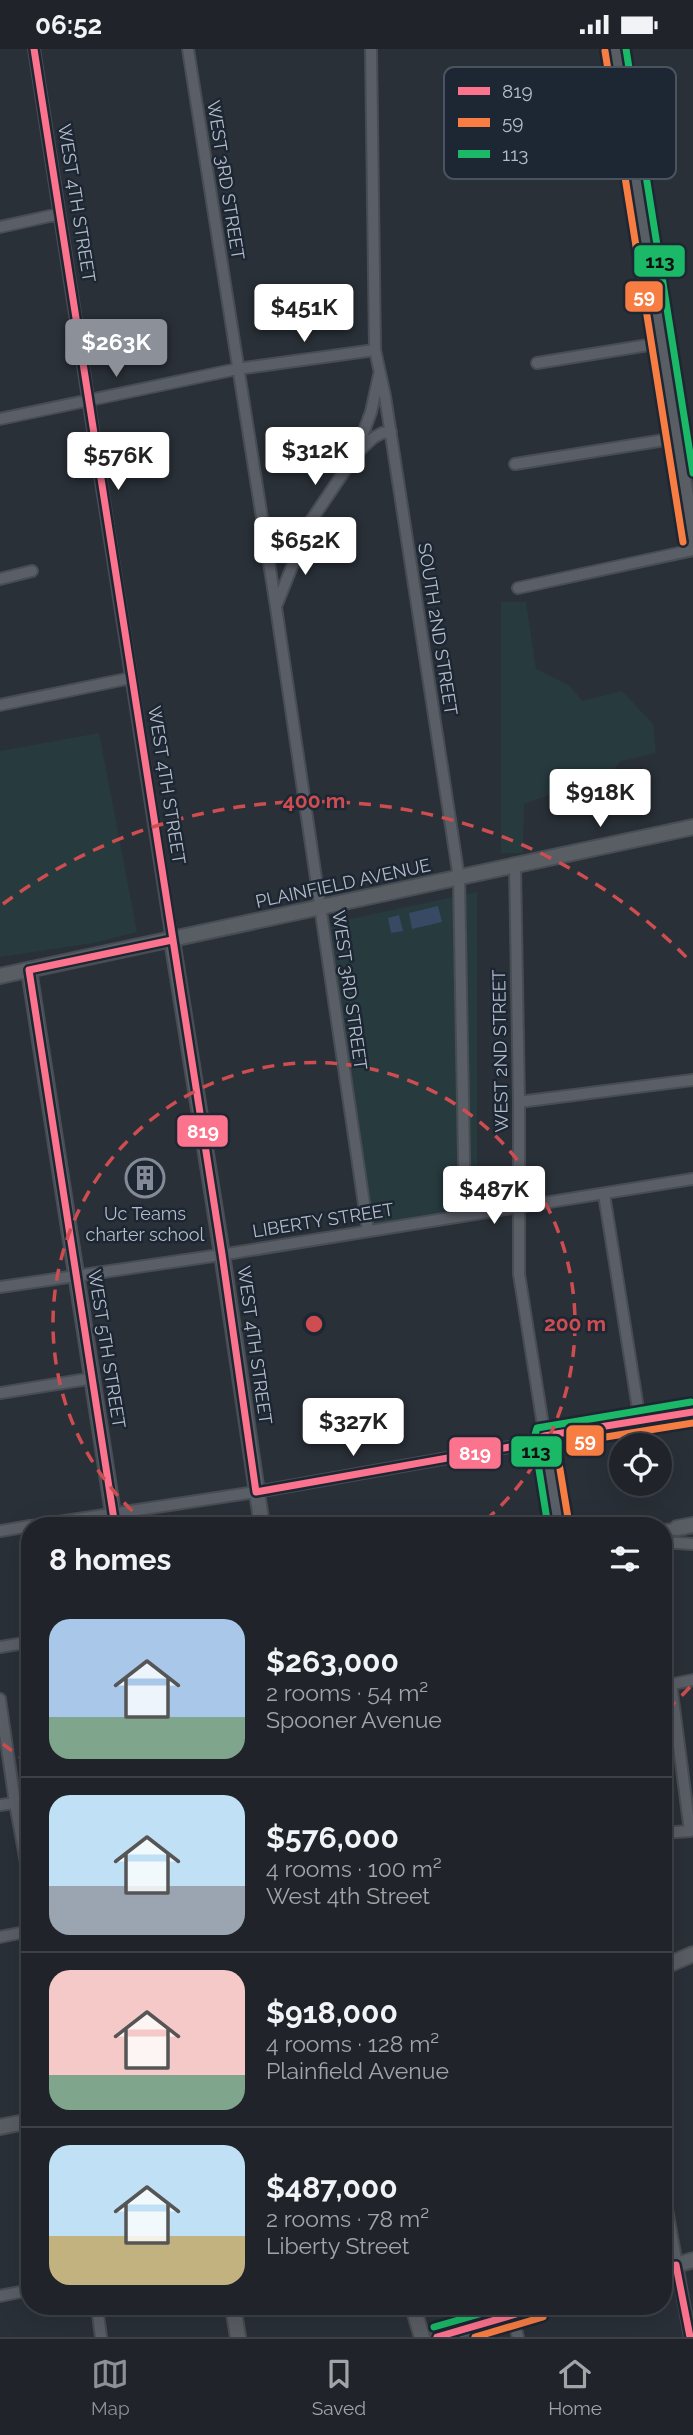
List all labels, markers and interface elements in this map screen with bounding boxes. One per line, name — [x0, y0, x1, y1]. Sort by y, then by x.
text: 06:52 — [35, 10, 102, 40]
legend — [444, 67, 676, 179]
text: 819 — [502, 80, 533, 102]
street label: WEST 3RD STREET — [203, 99, 249, 261]
text: 59 — [502, 111, 524, 133]
street label: WEST 4TH STREET — [54, 122, 100, 284]
text: 113 — [502, 143, 528, 165]
line badge: 113 — [633, 244, 686, 278]
text: 113 — [645, 250, 675, 272]
line badge: 59 — [624, 280, 664, 313]
pin: $451K — [255, 285, 353, 344]
text: 59 — [633, 285, 655, 307]
text: $451K — [270, 293, 338, 320]
pin: $263K — [67, 319, 165, 379]
text: $263K — [81, 328, 151, 355]
pin: $312K — [266, 427, 364, 487]
pin: $576K — [69, 433, 167, 492]
text: $312K — [281, 436, 349, 463]
text: $576K — [83, 441, 153, 468]
pin: $652K — [256, 517, 354, 577]
text: $652K — [270, 526, 340, 553]
street label: SOUTH 2ND STREET — [414, 541, 462, 717]
street label: WEST 4TH STREET — [144, 704, 190, 866]
pin: $918K — [551, 769, 649, 829]
text: $918K — [566, 778, 634, 805]
text: 400 m — [283, 788, 345, 813]
street label: PLAINFIELD AVENUE — [254, 854, 432, 912]
street label: WEST 3RD STREET — [328, 909, 372, 1071]
street label: WEST 2ND STREET — [488, 969, 512, 1133]
line badge: 819 — [176, 1114, 229, 1148]
text: 819 — [187, 1120, 219, 1142]
building icon: Uc Teams charter school — [124, 1157, 166, 1199]
pin: $487K — [445, 1167, 543, 1226]
text: $487K — [459, 1175, 529, 1202]
street label: LIBERTY STREET — [251, 1198, 395, 1242]
place label: Uc Teams charter school — [86, 1203, 205, 1245]
street label: WEST 4TH STREET — [233, 1264, 277, 1426]
street label: WEST 5TH STREET — [84, 1268, 130, 1430]
text: 200 m — [544, 1311, 606, 1336]
centre of rings — [302, 1312, 326, 1336]
pin: $327K — [304, 1399, 402, 1458]
text: $327K — [319, 1407, 387, 1434]
line badge: 59 — [565, 1424, 605, 1457]
text: 59 — [574, 1429, 596, 1451]
map controls — [609, 1433, 672, 1496]
button: locate — [609, 1433, 672, 1496]
line badge: 113 — [510, 1435, 563, 1468]
line badge: 819 — [448, 1436, 502, 1470]
text: 113 — [521, 1440, 551, 1462]
text: 819 — [459, 1442, 491, 1464]
icon: filters — [606, 1540, 644, 1578]
text: 8 homes — [49, 1542, 171, 1577]
text: $263,000 — [266, 1644, 399, 1679]
icon: home — [105, 1647, 189, 1731]
text: 2 rooms · 54 m² — [266, 1679, 428, 1706]
text: Spooner Avenue — [266, 1706, 442, 1733]
text: $576,000 — [266, 1820, 399, 1855]
icon: home — [105, 1823, 189, 1907]
text: 4 rooms · 100 m² — [266, 1855, 442, 1882]
text: West 4th Street — [266, 1882, 430, 1909]
text: $918,000 — [266, 1995, 398, 2030]
icon: home — [105, 1998, 189, 2082]
text: 4 rooms · 128 m² — [266, 2030, 439, 2057]
text: Plainfield Avenue — [266, 2057, 449, 2084]
text: $487,000 — [266, 2170, 398, 2205]
icon: home — [105, 2173, 189, 2257]
text: 2 rooms · 78 m² — [266, 2205, 429, 2232]
text: Liberty Street — [266, 2232, 409, 2259]
tab: Map — [91, 2355, 130, 2419]
tab: Saved — [312, 2355, 366, 2419]
tab: Home — [548, 2355, 602, 2419]

